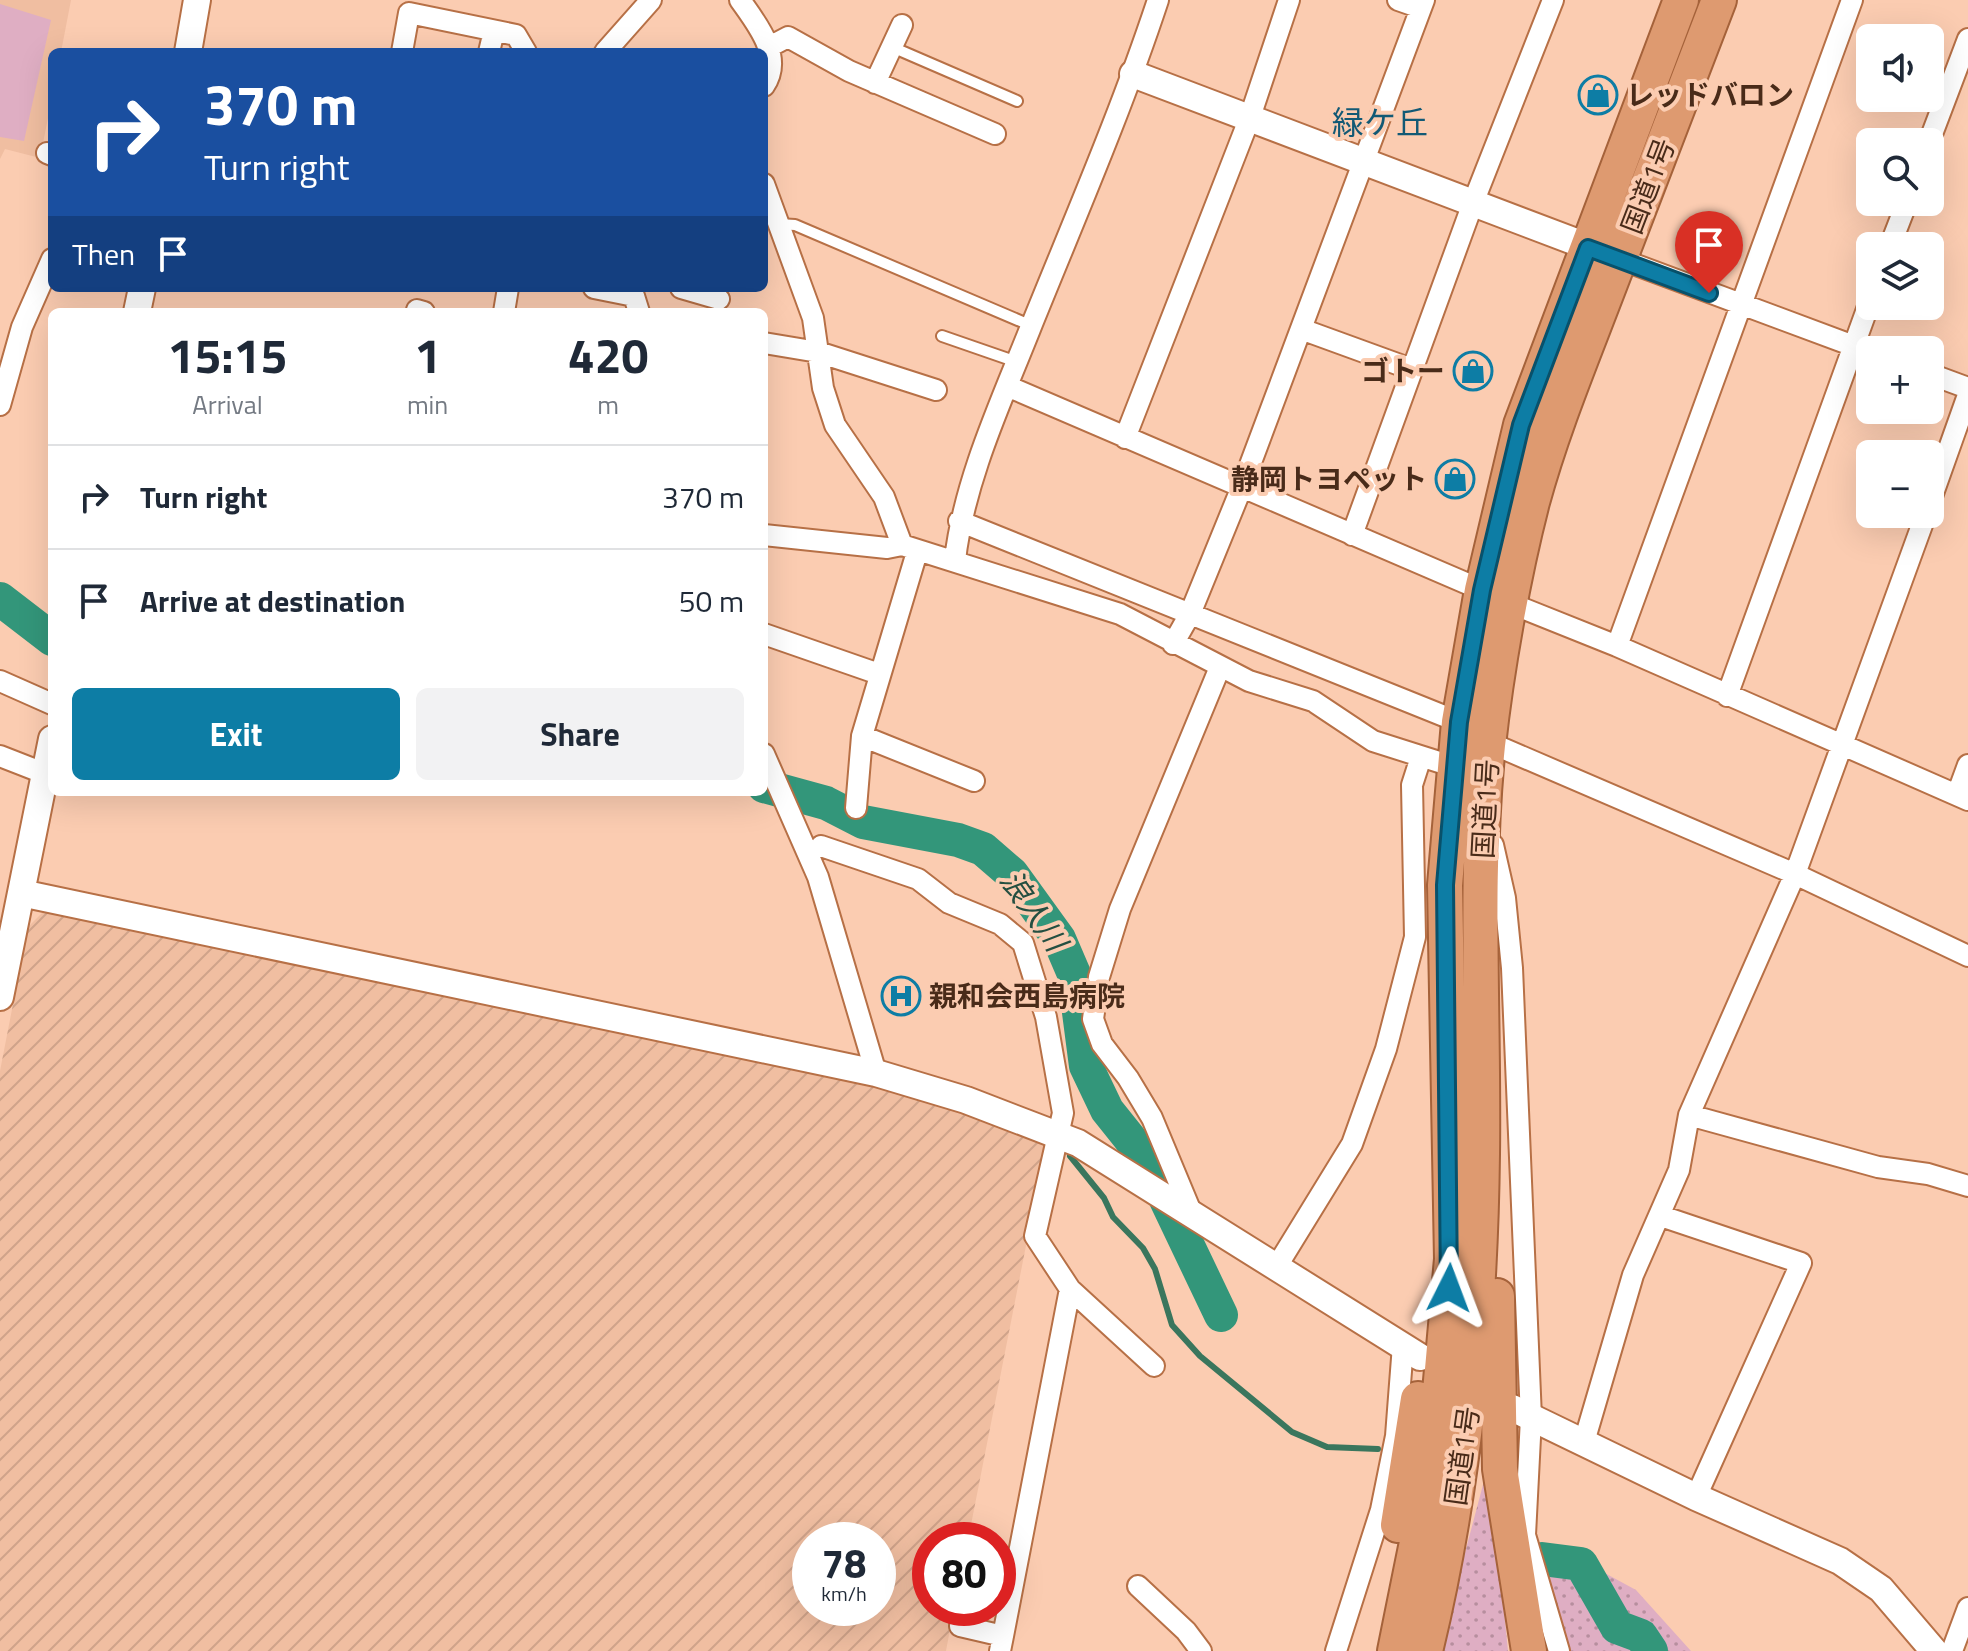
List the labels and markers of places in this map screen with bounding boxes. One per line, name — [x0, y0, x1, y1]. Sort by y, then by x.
place label: レッドバロン — [1626, 73, 1794, 116]
shop icon: レッドバロン — [1577, 74, 1619, 116]
pin — [1675, 211, 1743, 293]
place label: ゴトー — [1361, 349, 1445, 392]
shop icon: ゴトー — [1452, 350, 1494, 392]
place label: 静岡トヨペット — [1231, 457, 1427, 500]
shop icon: 静岡トヨペット — [1434, 458, 1476, 500]
place label: 親和会西島病院 — [929, 974, 1125, 1017]
hospital icon: 親和会西島病院 — [880, 975, 922, 1017]

